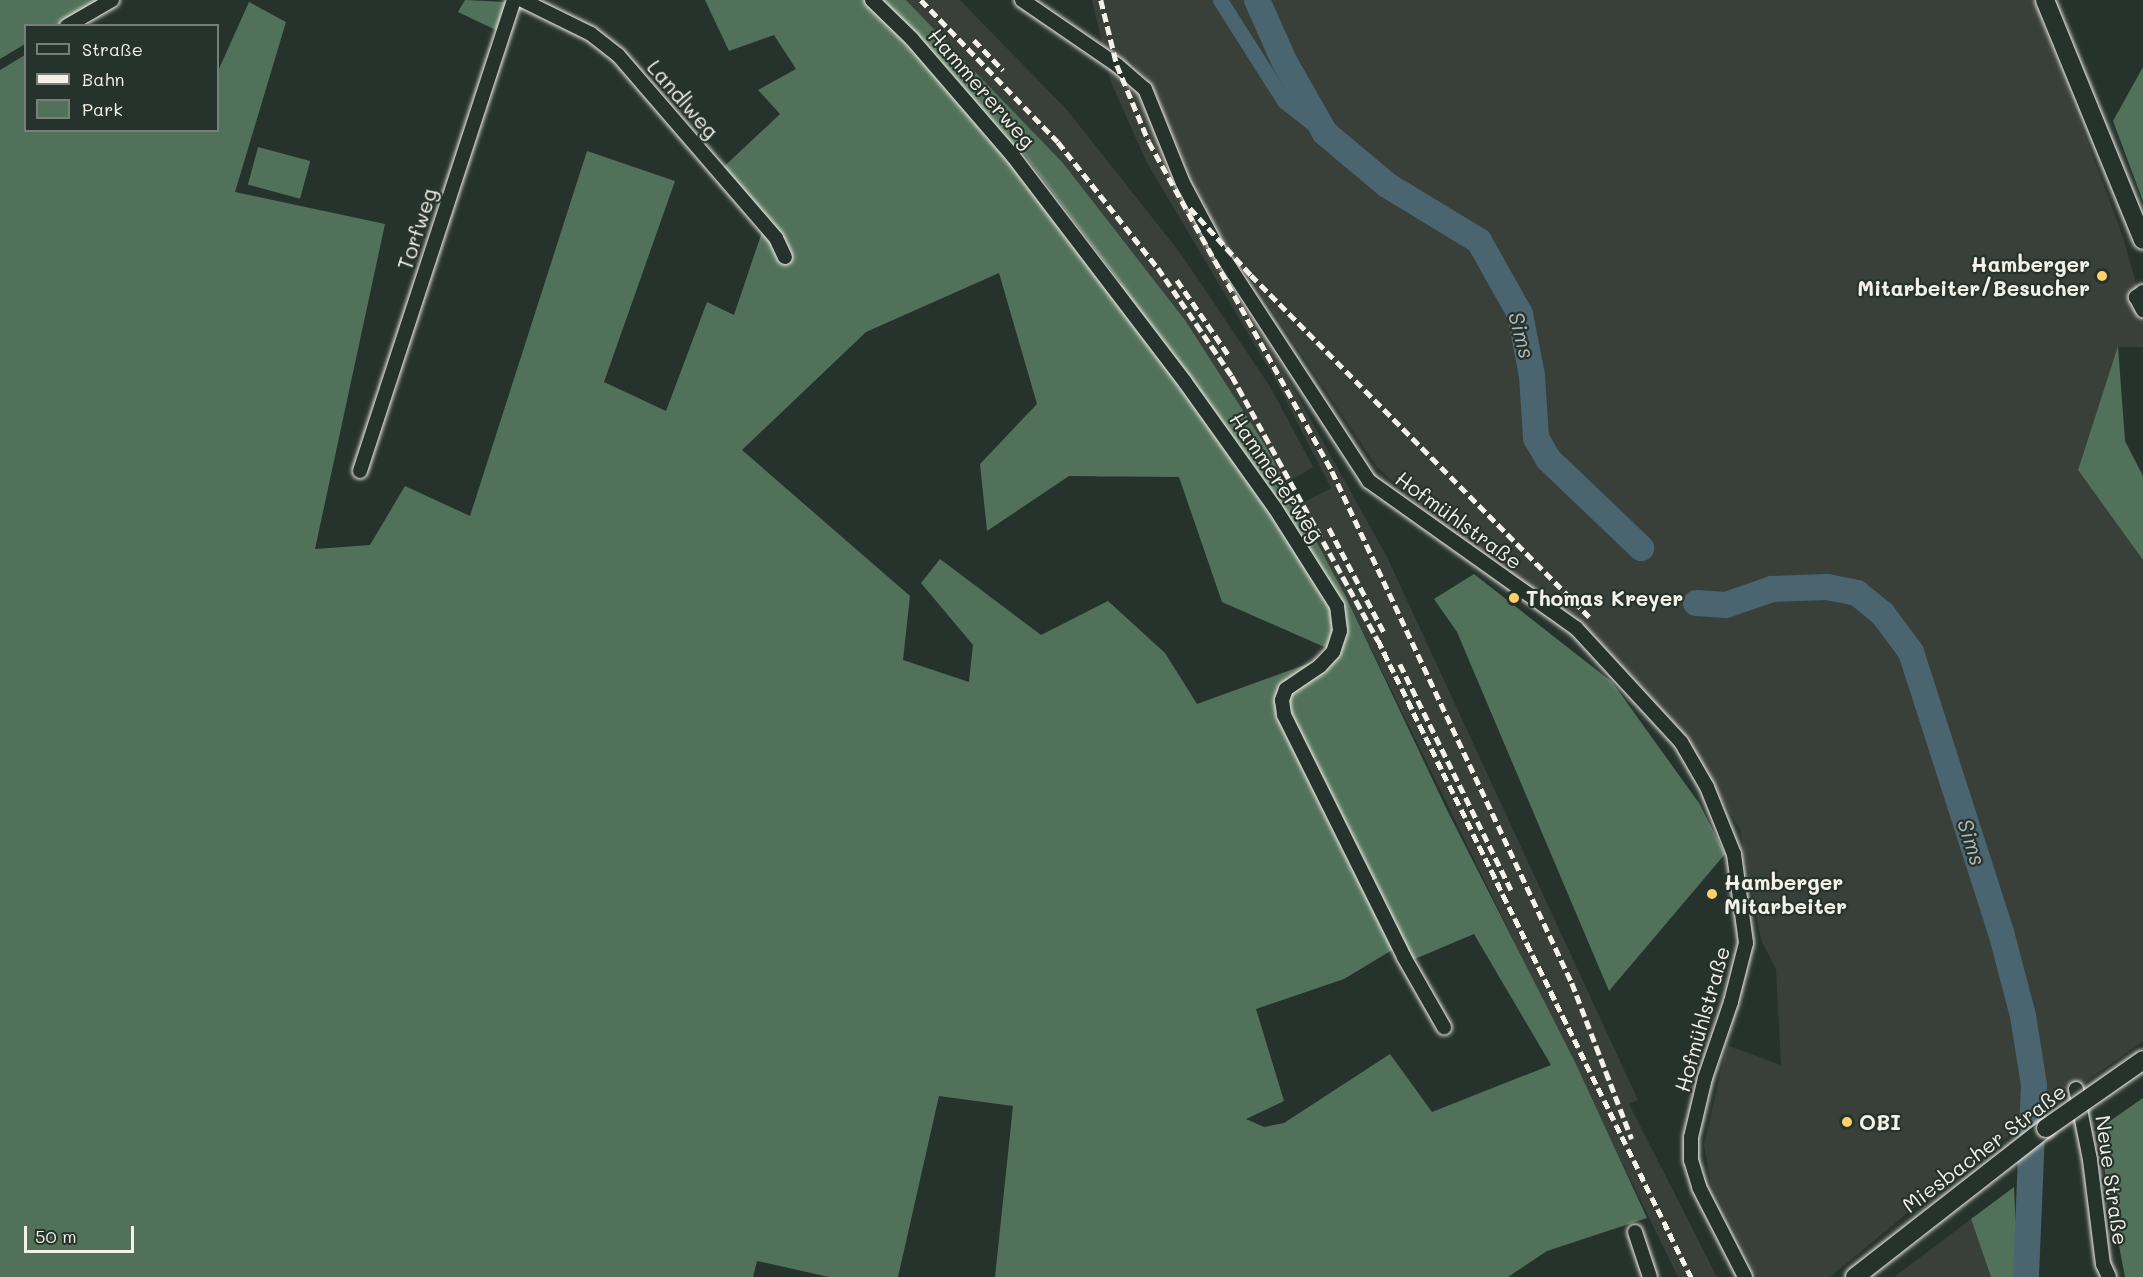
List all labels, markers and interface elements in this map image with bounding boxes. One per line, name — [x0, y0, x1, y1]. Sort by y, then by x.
street label: Hammererweg — [923, 23, 1041, 153]
legend — [24, 24, 219, 132]
text: Straße — [82, 37, 143, 61]
street label: Landlweg — [642, 55, 724, 143]
text: Bahn — [82, 67, 125, 91]
text: Park — [82, 97, 123, 121]
street label: Torfweg — [392, 185, 442, 273]
place label: Hamberger Mitarbeiter/Besucher — [1857, 251, 2090, 301]
marker: Hamberger Mitarbeiter/Besucher — [2095, 269, 2109, 283]
water label: Sims — [1503, 309, 1541, 361]
street label: Hammererweg — [1225, 408, 1329, 546]
street label: Hofmühlstraße — [1391, 466, 1527, 574]
place label: Thomas Kreyer — [1526, 585, 1683, 611]
marker: Thomas Kreyer — [1507, 591, 1521, 605]
water label: Sims — [1952, 815, 1992, 869]
place label: Hamberger Mitarbeiter — [1724, 869, 1847, 919]
marker: Hamberger Mitarbeiter — [1705, 887, 1719, 901]
street label: Hofmühlstraße — [1669, 943, 1735, 1095]
street label: Miesbacher Straße — [1897, 1078, 2071, 1218]
place label: OBI — [1859, 1109, 1901, 1135]
street label: Neue Straße — [2090, 1114, 2134, 1246]
marker: OBI — [1840, 1115, 1854, 1129]
scale bar — [27, 1214, 136, 1252]
text: 50 m — [35, 1224, 77, 1248]

